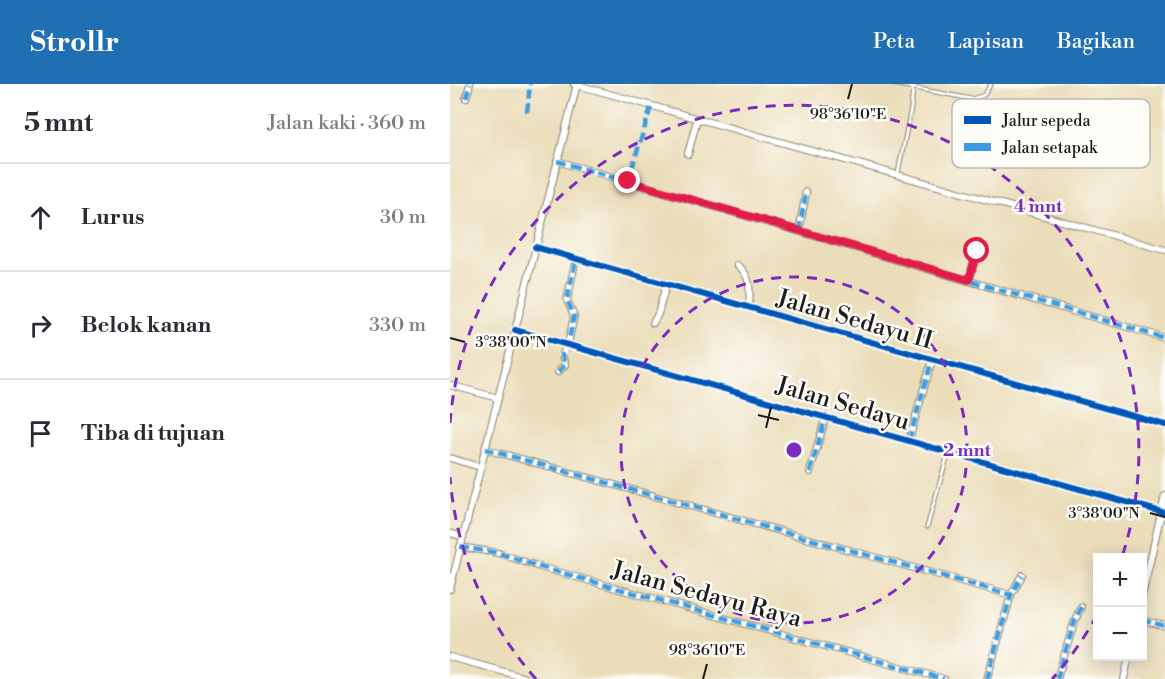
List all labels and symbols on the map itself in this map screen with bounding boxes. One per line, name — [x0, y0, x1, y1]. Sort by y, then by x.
legend — [952, 99, 1150, 168]
text: 98°36'10"E — [810, 105, 886, 124]
text: Jalur sepeda — [1001, 111, 1091, 131]
text: Jalan setapak — [1001, 138, 1099, 158]
route end — [614, 167, 640, 193]
text: 4 mnt — [1014, 195, 1063, 218]
route start — [963, 237, 989, 263]
street label: Jalan Sedayu II — [772, 283, 936, 357]
text: 3°38'00"N — [475, 333, 547, 352]
street label: Jalan Sedayu — [771, 370, 913, 437]
text: 2 mnt — [943, 439, 992, 462]
centre of rings — [784, 440, 804, 460]
text: 3°38'00"N — [1068, 504, 1140, 523]
street label: Jalan Sedayu Raya — [608, 555, 806, 635]
text: 98°36'10"E — [669, 641, 745, 660]

